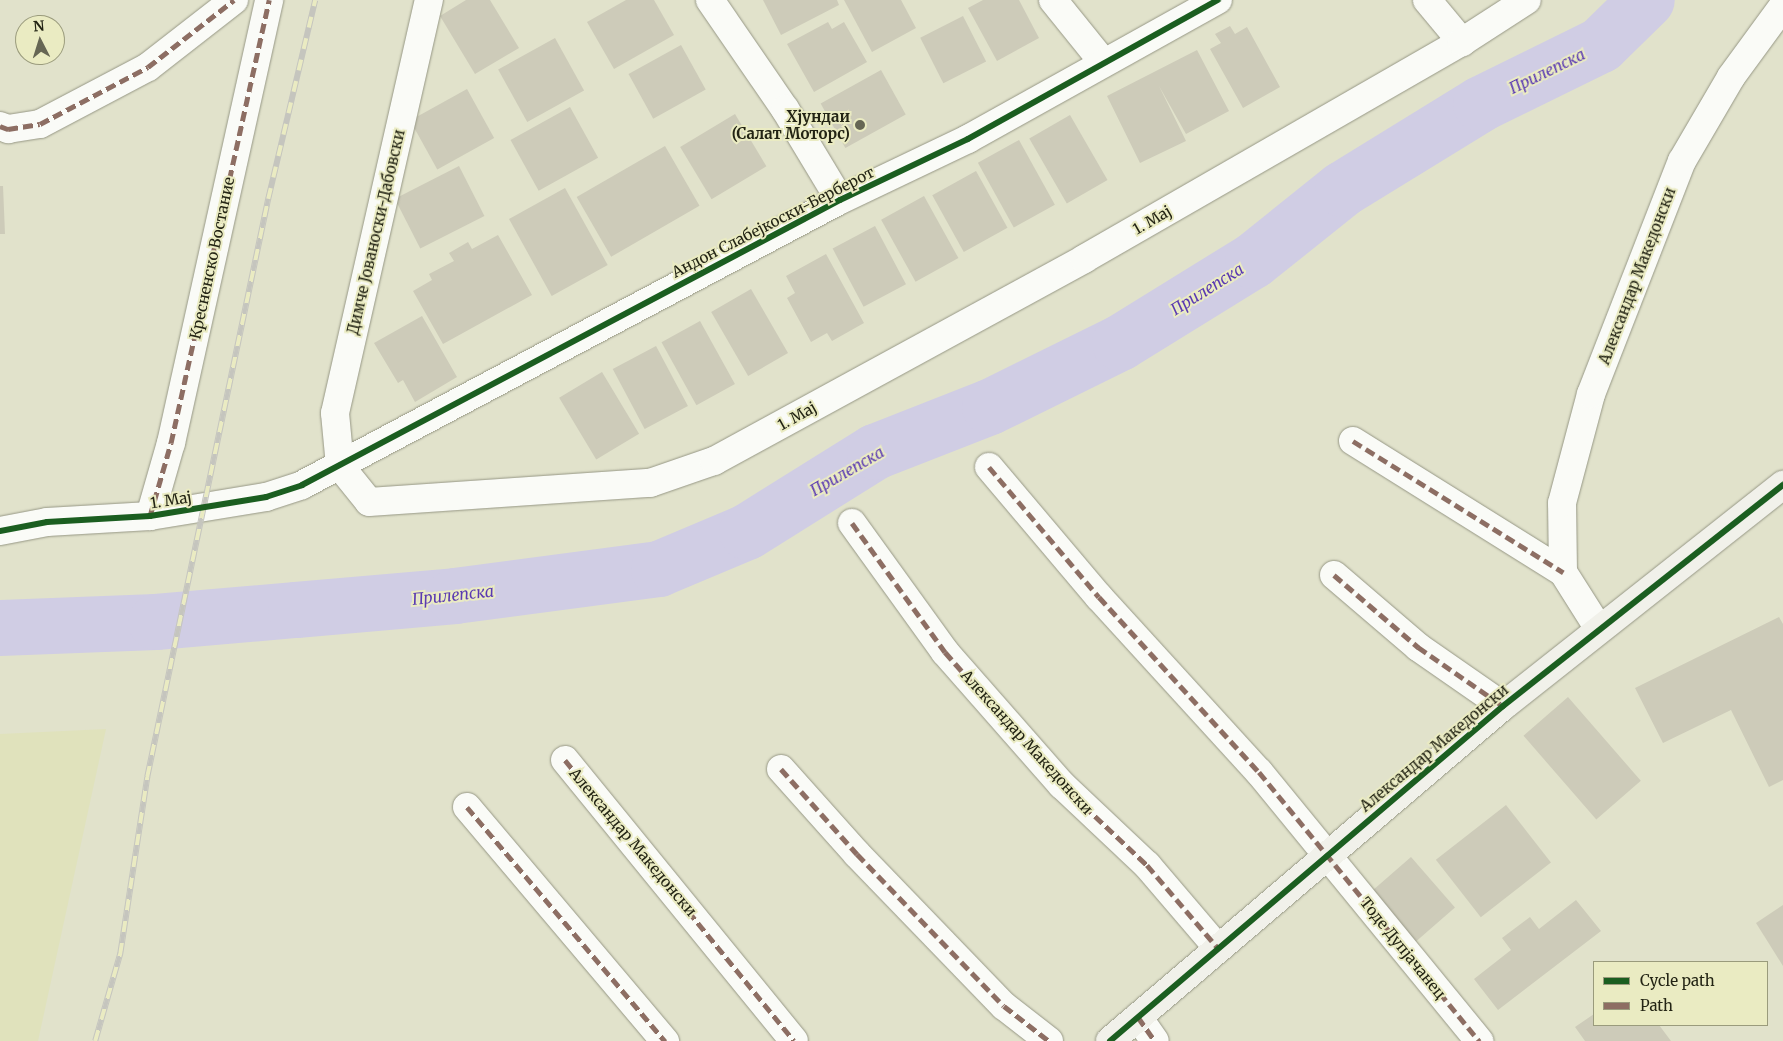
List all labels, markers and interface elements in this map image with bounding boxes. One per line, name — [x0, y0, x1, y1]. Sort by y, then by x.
north arrow — [15, 15, 65, 65]
text: N — [32, 17, 45, 36]
water label: Прилепска — [1506, 44, 1588, 98]
place label: Хјундаи (Салат Моторс) — [732, 107, 850, 142]
marker: Хјундаи (Салат Моторс) — [854, 119, 866, 131]
street label: Димче Јованоски-Дабовски — [344, 128, 408, 336]
street label: Андон Слабејкоски-Берберот — [669, 163, 877, 281]
street label: Кресненско Востание — [186, 175, 238, 341]
street label: Александар Македонски — [1595, 185, 1679, 367]
street label: 1. Мај — [1130, 202, 1174, 238]
water label: Прилепска — [1167, 259, 1247, 319]
street label: 1. Мај — [774, 398, 820, 434]
water label: Прилепска — [807, 442, 887, 500]
street label: 1. Мај — [149, 488, 193, 512]
water label: Прилепска — [411, 581, 495, 609]
street label: Александар Македонски — [957, 666, 1097, 818]
street label: Александар Македонски — [1356, 681, 1512, 815]
street label: Александар Македонски — [566, 764, 700, 920]
street label: Тоде Дупјачанец — [1356, 893, 1450, 1003]
legend — [1593, 961, 1768, 1026]
text: Cycle path — [1640, 971, 1715, 990]
text: Path — [1640, 996, 1673, 1015]

